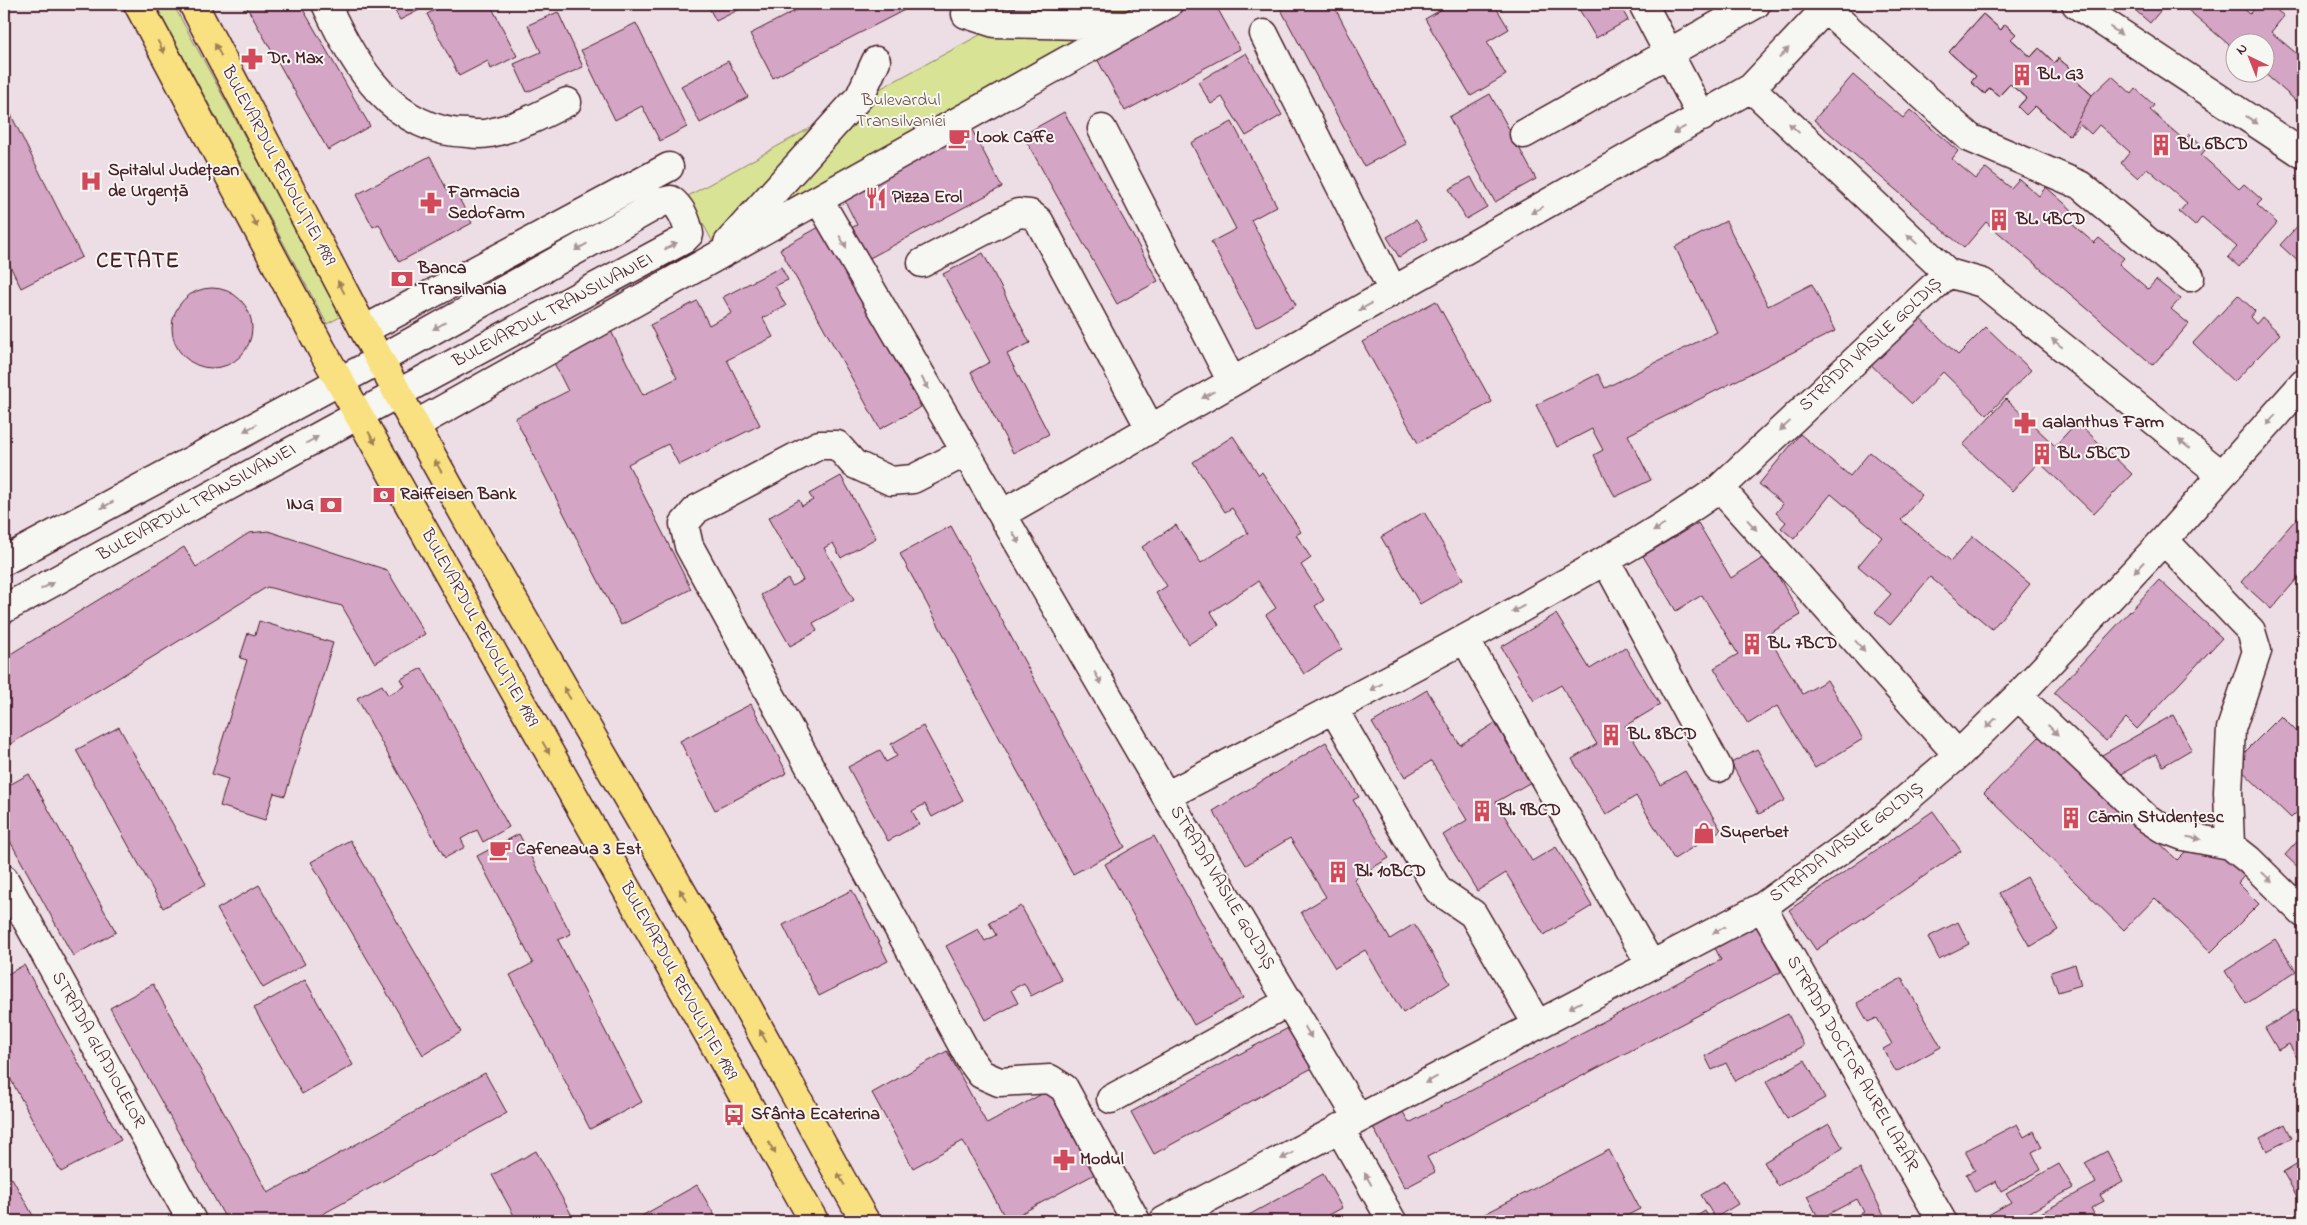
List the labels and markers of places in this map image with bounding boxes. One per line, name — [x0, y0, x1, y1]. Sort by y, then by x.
pharmacy icon: Dr. Max — [239, 46, 265, 72]
place label: Dr. Max — [267, 46, 324, 72]
building icon: BL. G3 — [2009, 62, 2035, 88]
place label: BL. G3 — [2037, 62, 2084, 88]
cafe icon: Look Caffe — [946, 125, 972, 151]
place label: Look Caffe — [976, 125, 1055, 151]
building icon: BL. 6BCD — [2148, 132, 2174, 158]
place label: BL. 6BCD — [2177, 132, 2248, 158]
place label: Spitalul Județean de Urgență — [108, 158, 239, 206]
hospital icon: Spitalul Județean de Urgență — [78, 168, 104, 194]
place label: Farmacia Sedofarm — [447, 180, 525, 227]
restaurant icon: Pizza Erol — [863, 185, 889, 211]
place label: Pizza Erol — [892, 185, 962, 211]
pharmacy icon: Farmacia Sedofarm — [418, 190, 444, 216]
building icon: BL. 4BCD — [1986, 207, 2012, 233]
place label: BL. 4BCD — [2015, 207, 2086, 233]
place label: Banca Transilvania — [417, 256, 507, 303]
bank icon: Banca Transilvania — [389, 266, 415, 292]
pharmacy icon: Galanthus Farm — [2012, 410, 2038, 436]
place label: Galanthus Farm — [2042, 410, 2164, 436]
building icon: BL. 5BCD — [2029, 441, 2055, 467]
place label: BL. 5BCD — [2057, 441, 2130, 467]
bank icon: Raiffeisen Bank — [371, 482, 397, 508]
place label: Raiffeisen Bank — [400, 482, 517, 508]
place label: ING — [286, 492, 314, 518]
bank icon: ING — [318, 492, 344, 518]
building icon: BL. 7BCD — [1739, 631, 1765, 657]
place label: BL. 7BCD — [1767, 631, 1838, 657]
building icon: BL. 8BCD — [1598, 722, 1624, 748]
place label: BL. 8BCD — [1627, 722, 1697, 748]
building icon: Bl. 9BCD — [1469, 798, 1495, 824]
place label: Bl. 9BCD — [1497, 798, 1561, 824]
building icon: Cămin Studențesc — [2058, 805, 2084, 831]
place label: Cămin Studențesc — [2088, 805, 2225, 831]
shop icon: Superbet — [1691, 820, 1717, 846]
place label: Superbet — [1720, 820, 1790, 846]
cafe icon: Cafeneaua 3 Est — [487, 837, 513, 863]
place label: Cafeneaua 3 Est — [516, 837, 642, 863]
building icon: Bl. 10BCD — [1325, 859, 1351, 885]
place label: Bl. 10BCD — [1354, 859, 1426, 885]
bus stop icon: Sfânta Ecaterina — [721, 1102, 747, 1128]
place label: Sfânta Ecaterina — [751, 1102, 880, 1128]
pharmacy icon: Modul — [1051, 1147, 1077, 1173]
place label: Modul — [1080, 1147, 1124, 1173]

